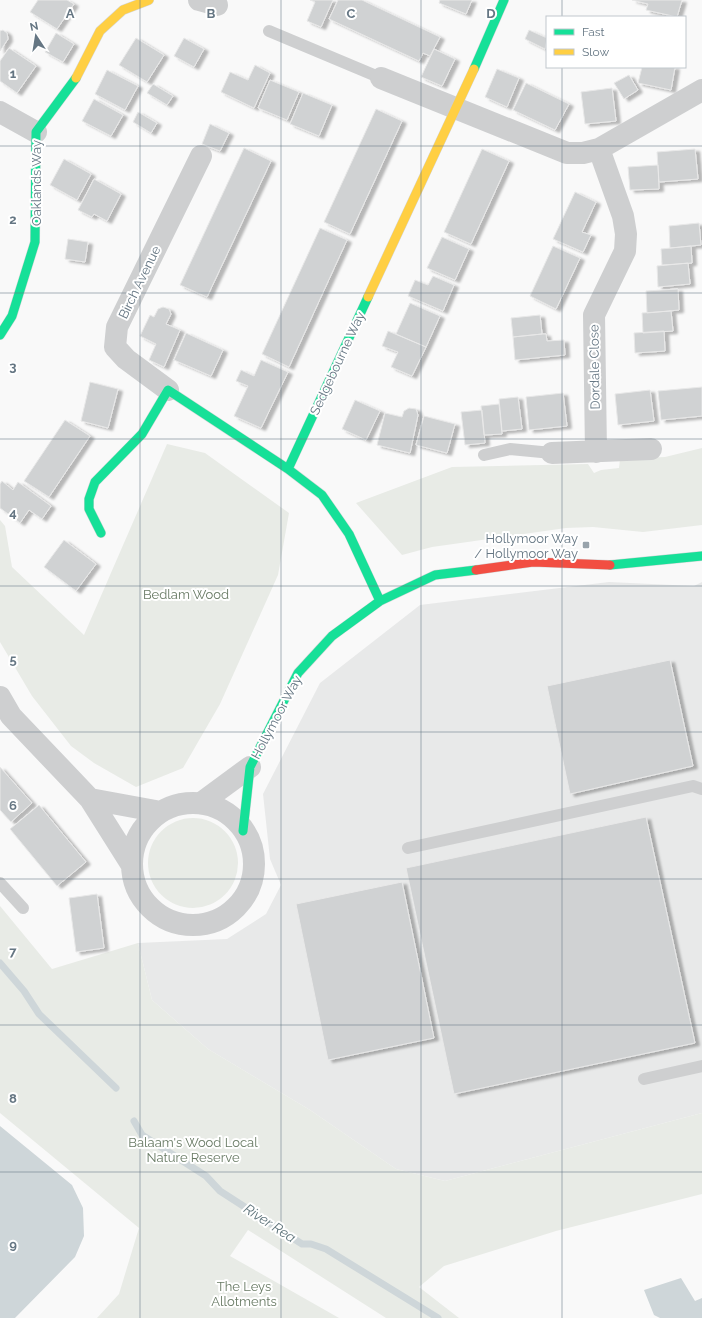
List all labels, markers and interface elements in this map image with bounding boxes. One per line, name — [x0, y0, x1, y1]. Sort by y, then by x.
text: A — [66, 6, 75, 21]
text: B — [207, 6, 216, 21]
text: C — [347, 6, 356, 21]
text: D — [486, 6, 496, 21]
north arrow — [16, 16, 56, 56]
legend — [546, 16, 686, 68]
text: N — [29, 19, 39, 34]
text: Fast — [582, 25, 605, 39]
text: Slow — [582, 45, 609, 59]
text: 1 — [10, 66, 17, 81]
street label: Oaklands Way — [29, 140, 44, 226]
text: 2 — [9, 212, 17, 227]
street label: Birch Avenue — [115, 243, 164, 321]
street label: Sedgebourne Way — [307, 309, 368, 417]
street label: Dordale Close — [586, 324, 603, 410]
text: 3 — [9, 359, 17, 374]
text: 4 — [9, 505, 17, 520]
place label: Hollymoor Way / Hollymoor Way — [474, 531, 578, 561]
marker: Hollymoor Way / Hollymoor Way — [581, 540, 591, 550]
park label: Bedlam Wood — [143, 587, 229, 602]
text: 5 — [9, 652, 17, 667]
street label: Hollymoor Way — [248, 673, 305, 762]
text: 6 — [9, 798, 17, 813]
text: 7 — [9, 944, 17, 959]
text: 8 — [9, 1091, 17, 1106]
park label: Balaam's Wood Local Nature Reserve — [128, 1135, 258, 1165]
water label: River Rea — [241, 1200, 299, 1246]
text: 9 — [9, 1237, 17, 1252]
park label: The Leys Allotments — [211, 1279, 277, 1309]

